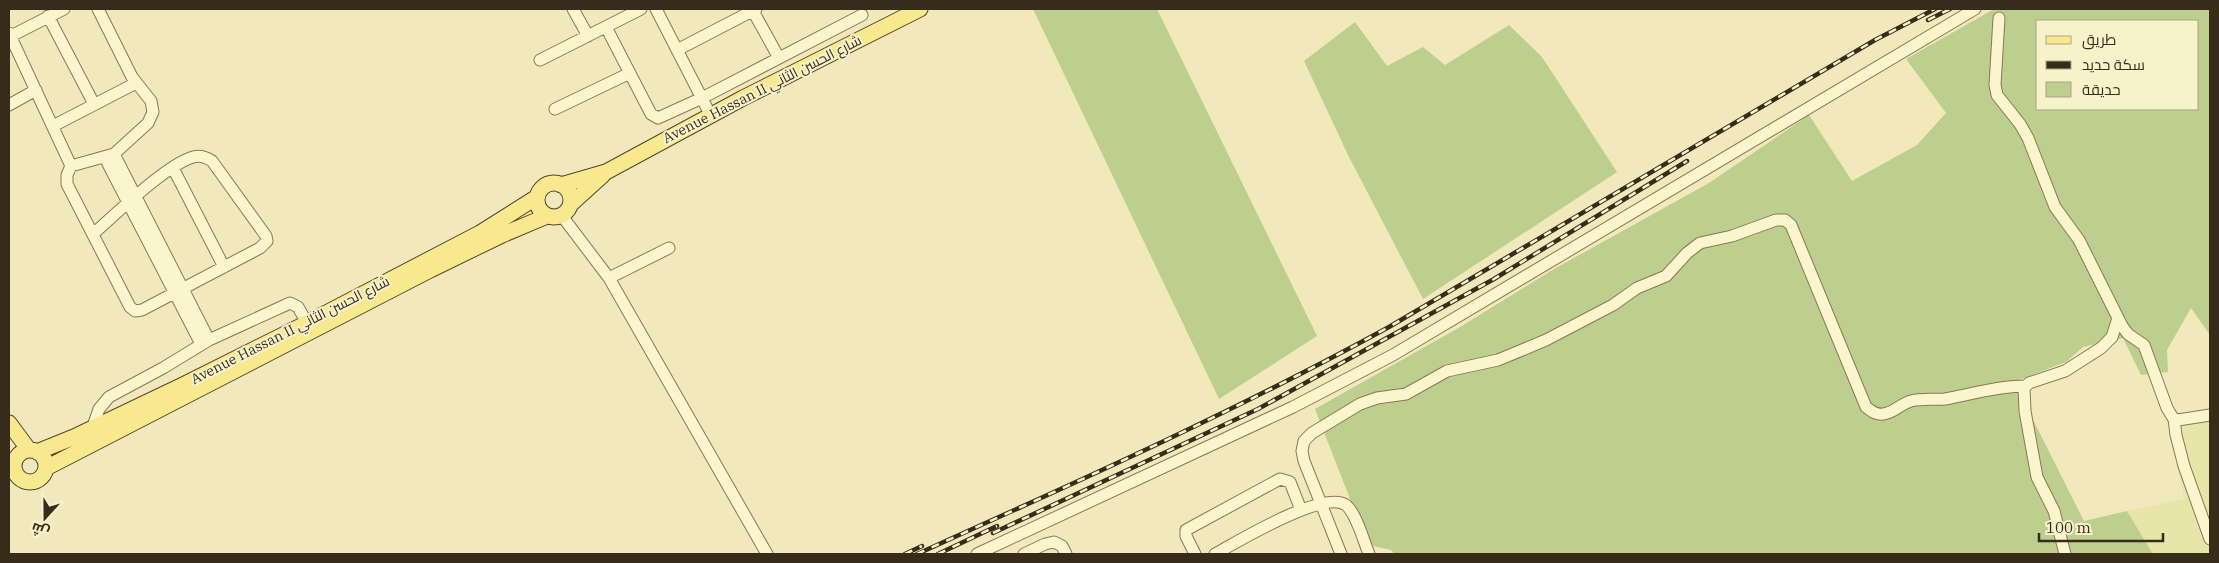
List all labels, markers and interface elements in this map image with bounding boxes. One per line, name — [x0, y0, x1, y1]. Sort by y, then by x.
legend — [2036, 20, 2199, 110]
text: طريق — [2082, 30, 2116, 50]
street label: Avenue Hassan II شارع الحسن الثاني — [660, 31, 866, 150]
text: سكة حديد — [2082, 55, 2145, 74]
text: حديقة — [2082, 80, 2121, 99]
street label: Avenue Hassan II شارع الحسن الثاني — [188, 272, 394, 391]
north arrow — [20, 493, 70, 543]
scale bar — [2039, 510, 2163, 542]
text: 100 m — [2046, 518, 2091, 537]
text: ش — [29, 519, 52, 542]

